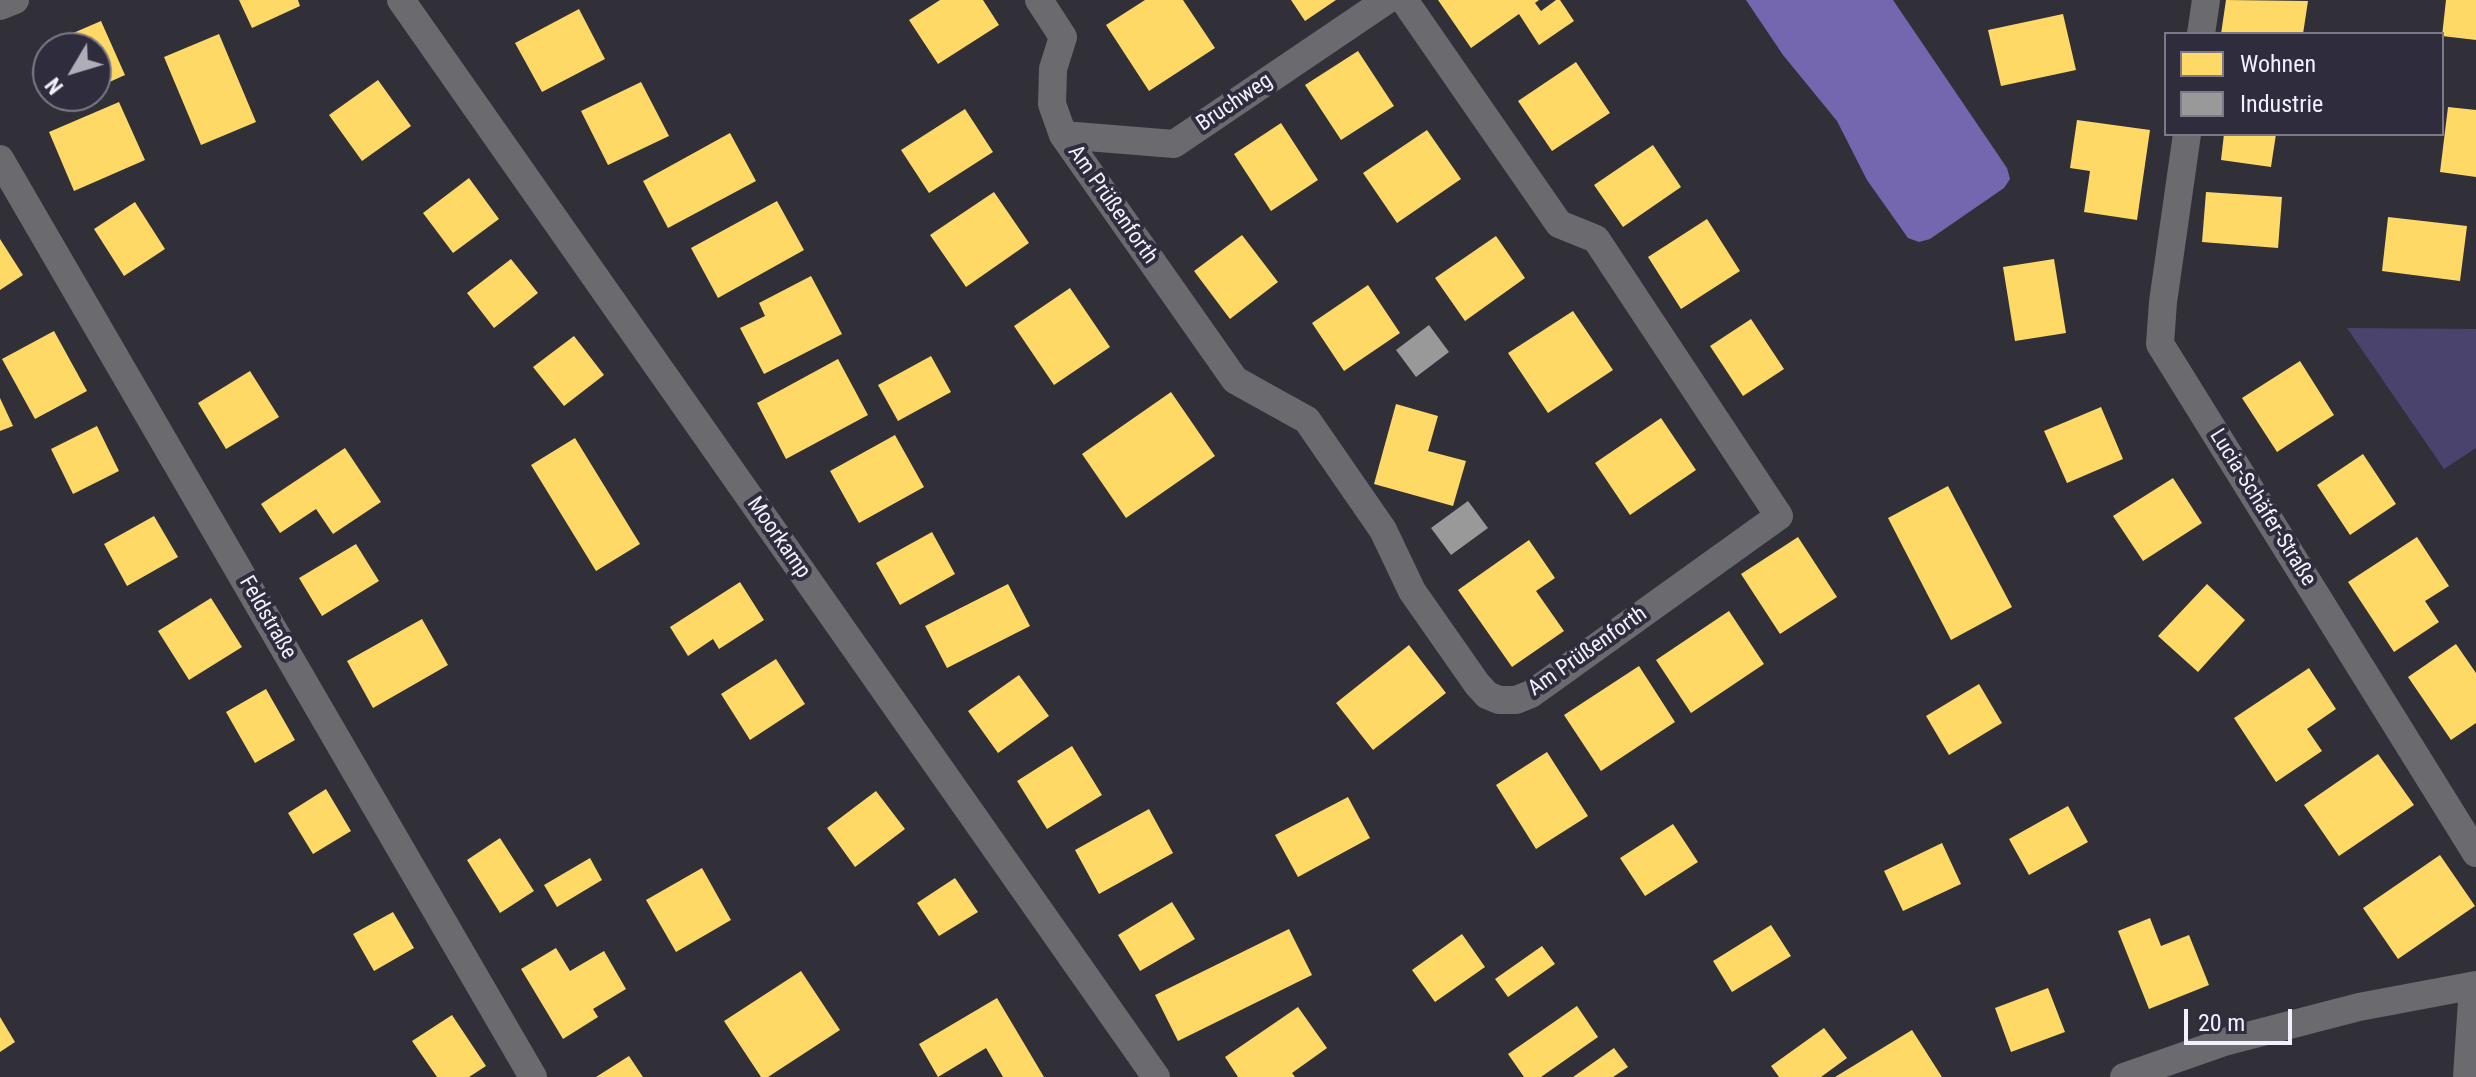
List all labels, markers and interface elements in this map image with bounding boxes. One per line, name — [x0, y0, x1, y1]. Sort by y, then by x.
north arrow — [32, 32, 112, 112]
legend — [2164, 32, 2444, 136]
text: Wohnen — [2240, 50, 2316, 78]
street label: Bruchweg — [1192, 68, 1278, 138]
text: N — [40, 73, 68, 99]
text: Industrie — [2240, 90, 2323, 118]
street label: Am Prüßenforth — [1061, 141, 1163, 269]
street label: Lucia-Schäfer-Straße — [2203, 425, 2321, 591]
street label: Moorkamp — [740, 492, 816, 584]
street label: Feldstraße — [233, 572, 301, 664]
street label: Am Prüßenforth — [1524, 601, 1652, 703]
scale bar — [2188, 993, 2296, 1043]
text: 20 m — [2198, 1009, 2245, 1037]

